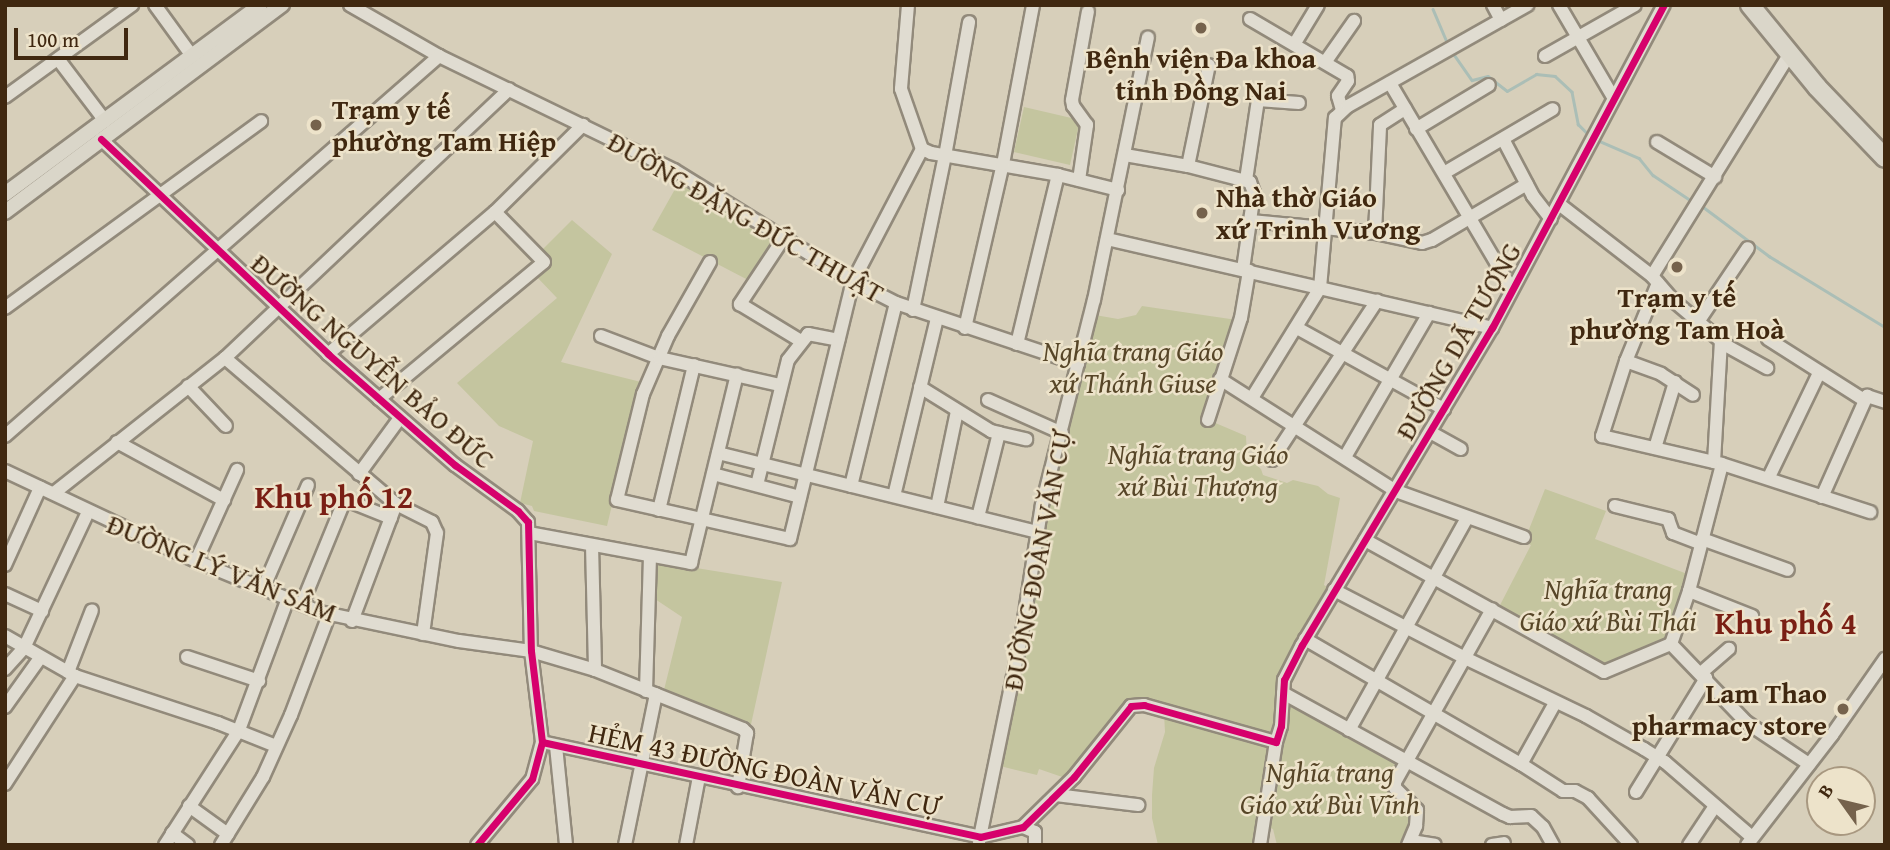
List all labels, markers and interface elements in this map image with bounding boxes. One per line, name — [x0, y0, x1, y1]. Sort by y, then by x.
scale bar — [18, 14, 131, 58]
marker: Bệnh viện Đa khoa tỉnh Đồng Nai — [1191, 18, 1211, 38]
text: 100 m — [27, 24, 79, 55]
place label: Bệnh viện Đa khoa tỉnh Đồng Nai — [1086, 41, 1316, 107]
place label: Trạm y tế phường Tam Hiệp — [332, 92, 556, 158]
marker: Trạm y tế phường Tam Hiệp — [306, 115, 326, 135]
street label: ĐƯỜNG ĐẶNG ĐỨC THUẬT — [602, 124, 890, 310]
place label: Nhà thờ Giáo xứ Trinh Vương — [1216, 180, 1420, 246]
marker: Nhà thờ Giáo xứ Trinh Vương — [1194, 205, 1210, 221]
street label: ĐƯỜNG DÃ TƯỢNG — [1388, 236, 1528, 446]
street label: ĐƯỜNG NGUYỄN BẢO ĐỨC — [245, 246, 501, 476]
marker: Trạm y tế phường Tam Hoà — [1667, 257, 1687, 277]
place label: Trạm y tế phường Tam Hoà — [1569, 280, 1785, 346]
park label: Nghĩa trang Giáo xứ Thánh Giuse — [1043, 334, 1223, 400]
street label: ĐƯỜNG ĐOÀN VĂN CỰ — [995, 427, 1079, 693]
park label: Nghĩa trang Giáo xứ Bùi Thượng — [1108, 437, 1288, 503]
district label: Khu phố 12 — [255, 478, 413, 516]
street label: ĐƯỜNG LÝ VĂN SÂM — [102, 507, 342, 629]
park label: Nghĩa trang Giáo xứ Bùi Thái — [1520, 572, 1696, 638]
district label: Khu phố 4 — [1715, 604, 1857, 642]
place label: Lam Thao pharmacy store — [1632, 676, 1827, 742]
marker: Lam Thao pharmacy store — [1833, 699, 1853, 719]
street label: HẺM 43 ĐƯỜNG ĐOÀN VĂN CỰ — [586, 715, 944, 823]
park label: Nghĩa trang Giáo xứ Bùi Vĩnh — [1240, 755, 1420, 821]
north arrow — [1806, 766, 1876, 836]
text: B — [1810, 778, 1840, 803]

